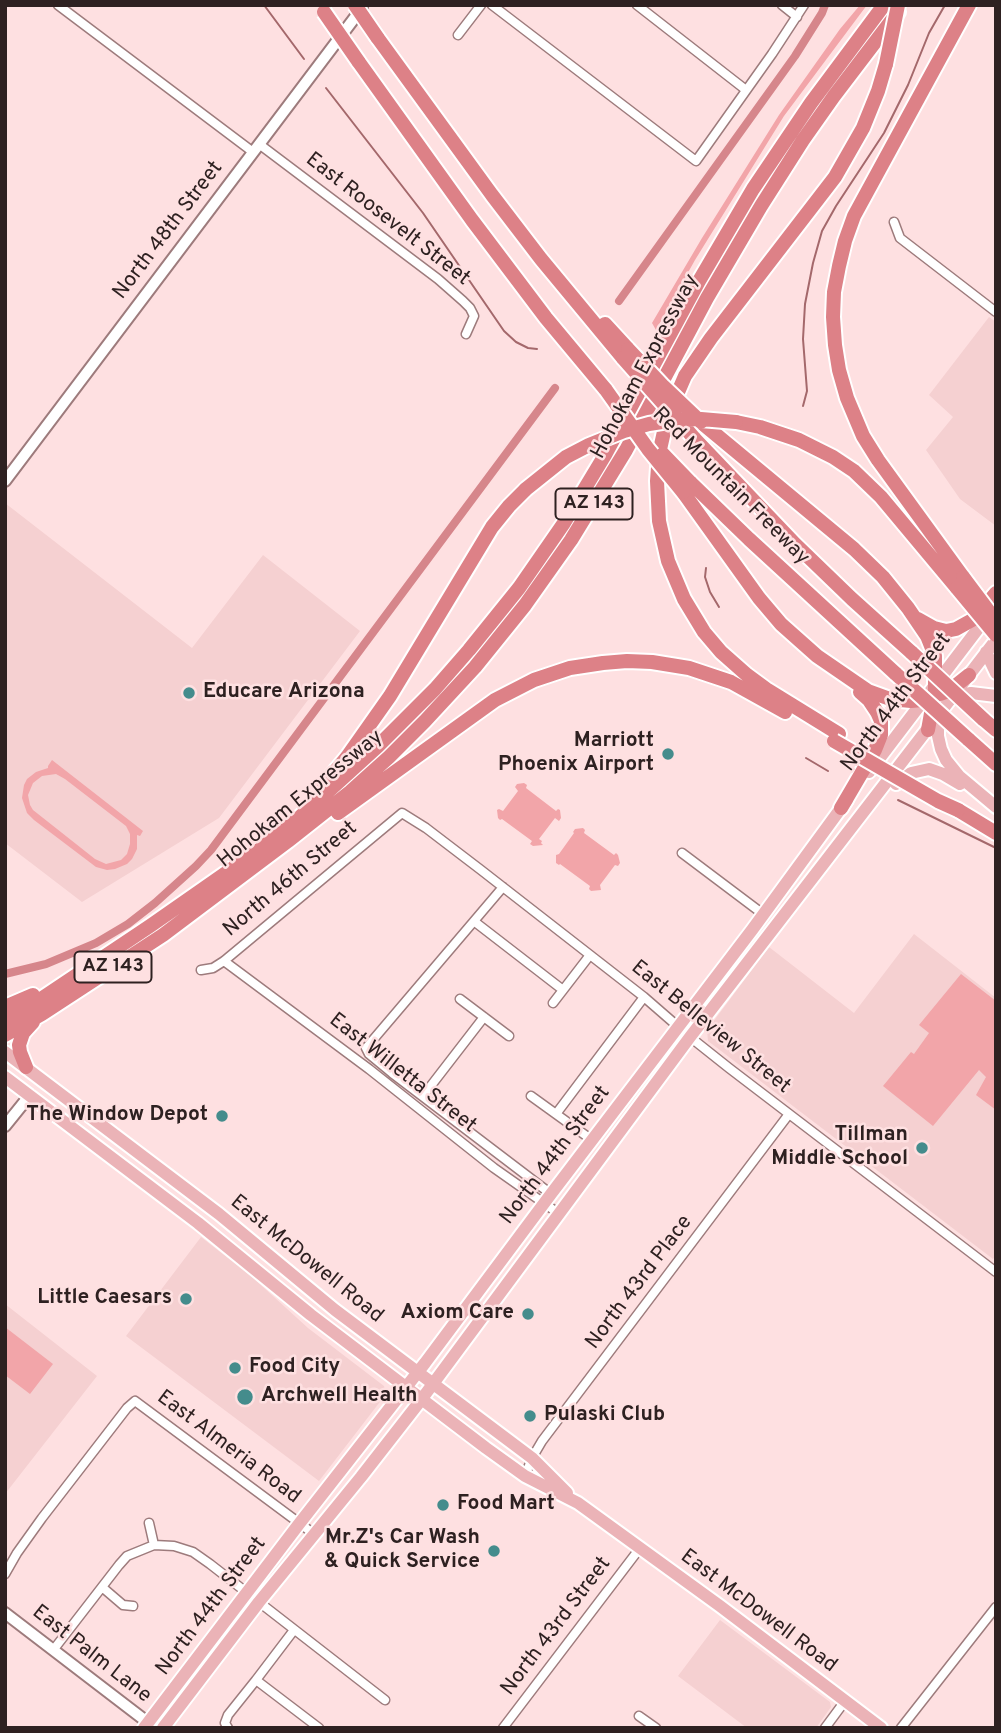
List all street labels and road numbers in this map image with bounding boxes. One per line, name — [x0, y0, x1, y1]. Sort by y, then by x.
street label: East Roosevelt Street — [300, 148, 474, 292]
street label: North 48th Street — [109, 157, 229, 305]
street label: Hohokam Expressway — [587, 270, 705, 464]
street label: Red Mountain Freeway — [646, 403, 814, 571]
road number: AZ 143 — [556, 489, 632, 520]
street label: North 44th Street — [837, 629, 957, 777]
street label: Hohokam Expressway — [213, 726, 389, 874]
street label: North 46th Street — [219, 817, 363, 943]
road number: AZ 143 — [74, 951, 152, 982]
street label: East Belleview Street — [625, 956, 795, 1100]
street label: East Willetta Street — [323, 1009, 481, 1139]
street label: North 44th Street — [496, 1082, 616, 1230]
street label: East McDowell Road — [224, 1191, 388, 1329]
street label: North 43rd Place — [581, 1211, 699, 1355]
street label: East Almeria Road — [151, 1386, 305, 1510]
street label: North 44th Street — [152, 1533, 272, 1681]
street label: East McDowell Road — [675, 1545, 841, 1679]
street label: North 43rd Street — [497, 1553, 617, 1701]
street label: East Palm Lane — [26, 1601, 156, 1709]

